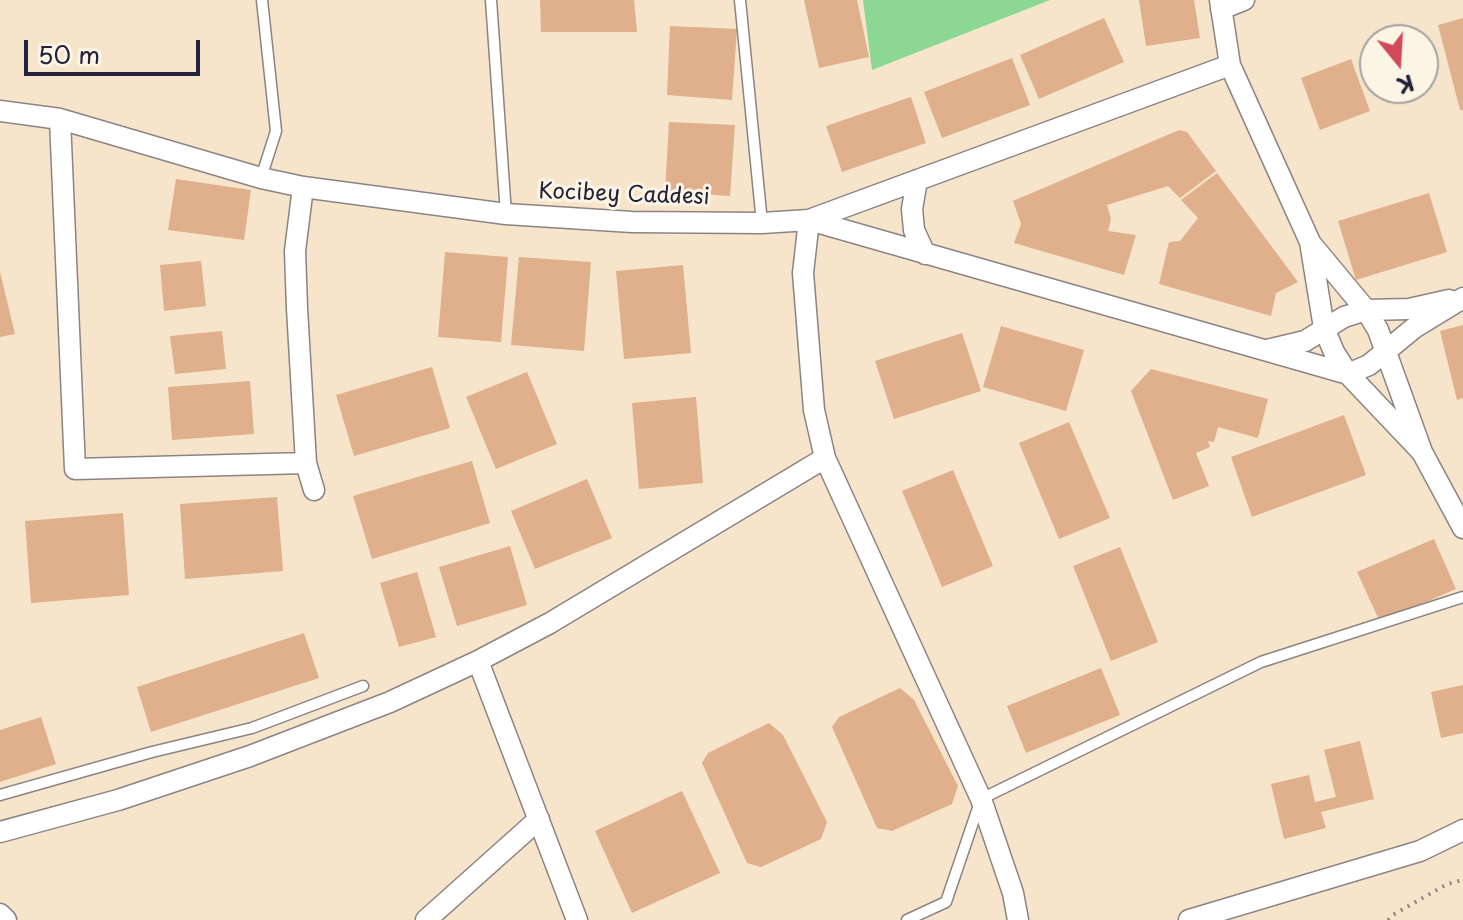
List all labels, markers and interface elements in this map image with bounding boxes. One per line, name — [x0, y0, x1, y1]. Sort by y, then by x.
scale bar — [28, 24, 204, 74]
north arrow — [1359, 24, 1439, 104]
text: 50 m — [38, 36, 100, 72]
text: K — [1393, 67, 1419, 104]
street label: Kocibey Caddesi — [538, 179, 710, 211]

